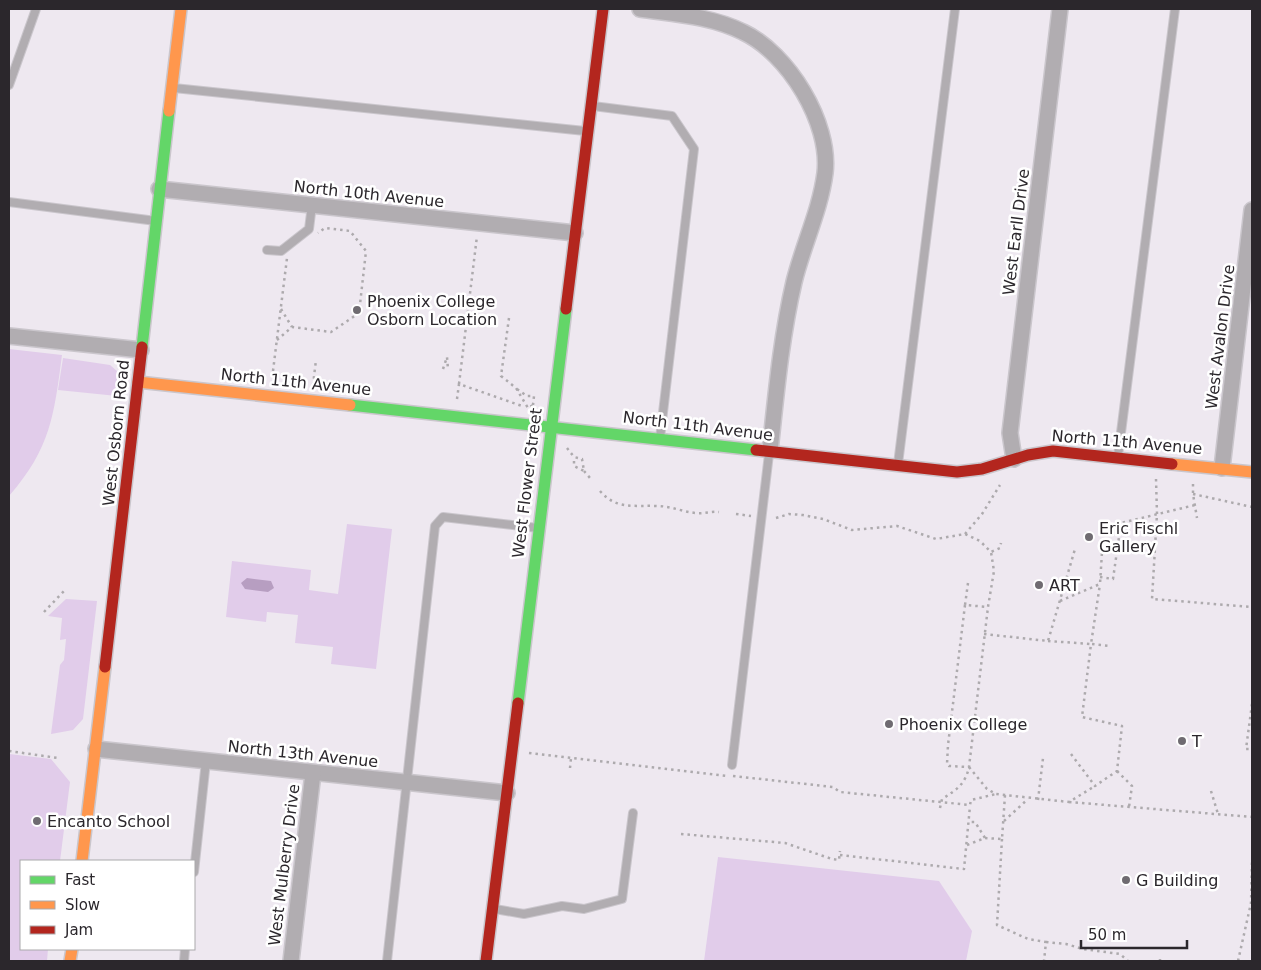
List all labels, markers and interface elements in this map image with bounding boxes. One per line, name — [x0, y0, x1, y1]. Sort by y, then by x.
street label: West Earll Drive — [999, 168, 1033, 296]
street label: North 10th Avenue — [293, 177, 445, 211]
street label: West Avalon Drive — [1202, 263, 1238, 411]
place label: Phoenix College Osborn Location — [367, 292, 497, 329]
marker: Phoenix College Osborn Location — [351, 304, 363, 316]
street label: West Osborn Road — [99, 359, 133, 507]
street label: North 11th Avenue — [220, 365, 372, 399]
street label: West Flower Street — [508, 407, 546, 559]
street label: North 11th Avenue — [622, 407, 774, 445]
street label: North 11th Avenue — [1051, 426, 1203, 458]
place label: Eric Fischl Gallery — [1099, 519, 1178, 556]
marker: Eric Fischl Gallery — [1083, 531, 1095, 543]
place label: ART — [1049, 576, 1080, 595]
marker: ART — [1033, 579, 1045, 591]
place label: Phoenix College — [899, 715, 1027, 734]
marker: Phoenix College — [883, 718, 895, 730]
place label: T — [1191, 732, 1202, 751]
marker: T — [1176, 735, 1188, 747]
street label: North 13th Avenue — [227, 737, 379, 771]
street label: West Mulberry Drive — [265, 783, 303, 947]
place label: Encanto School — [47, 812, 170, 831]
marker: Encanto School — [31, 815, 43, 827]
legend — [20, 860, 195, 950]
text: Fast — [65, 871, 95, 889]
place label: G Building — [1136, 871, 1218, 890]
marker: G Building — [1120, 874, 1132, 886]
text: Slow — [65, 896, 100, 914]
scale bar — [1081, 918, 1187, 950]
text: Jam — [64, 921, 93, 939]
text: 50 m — [1088, 926, 1126, 944]

